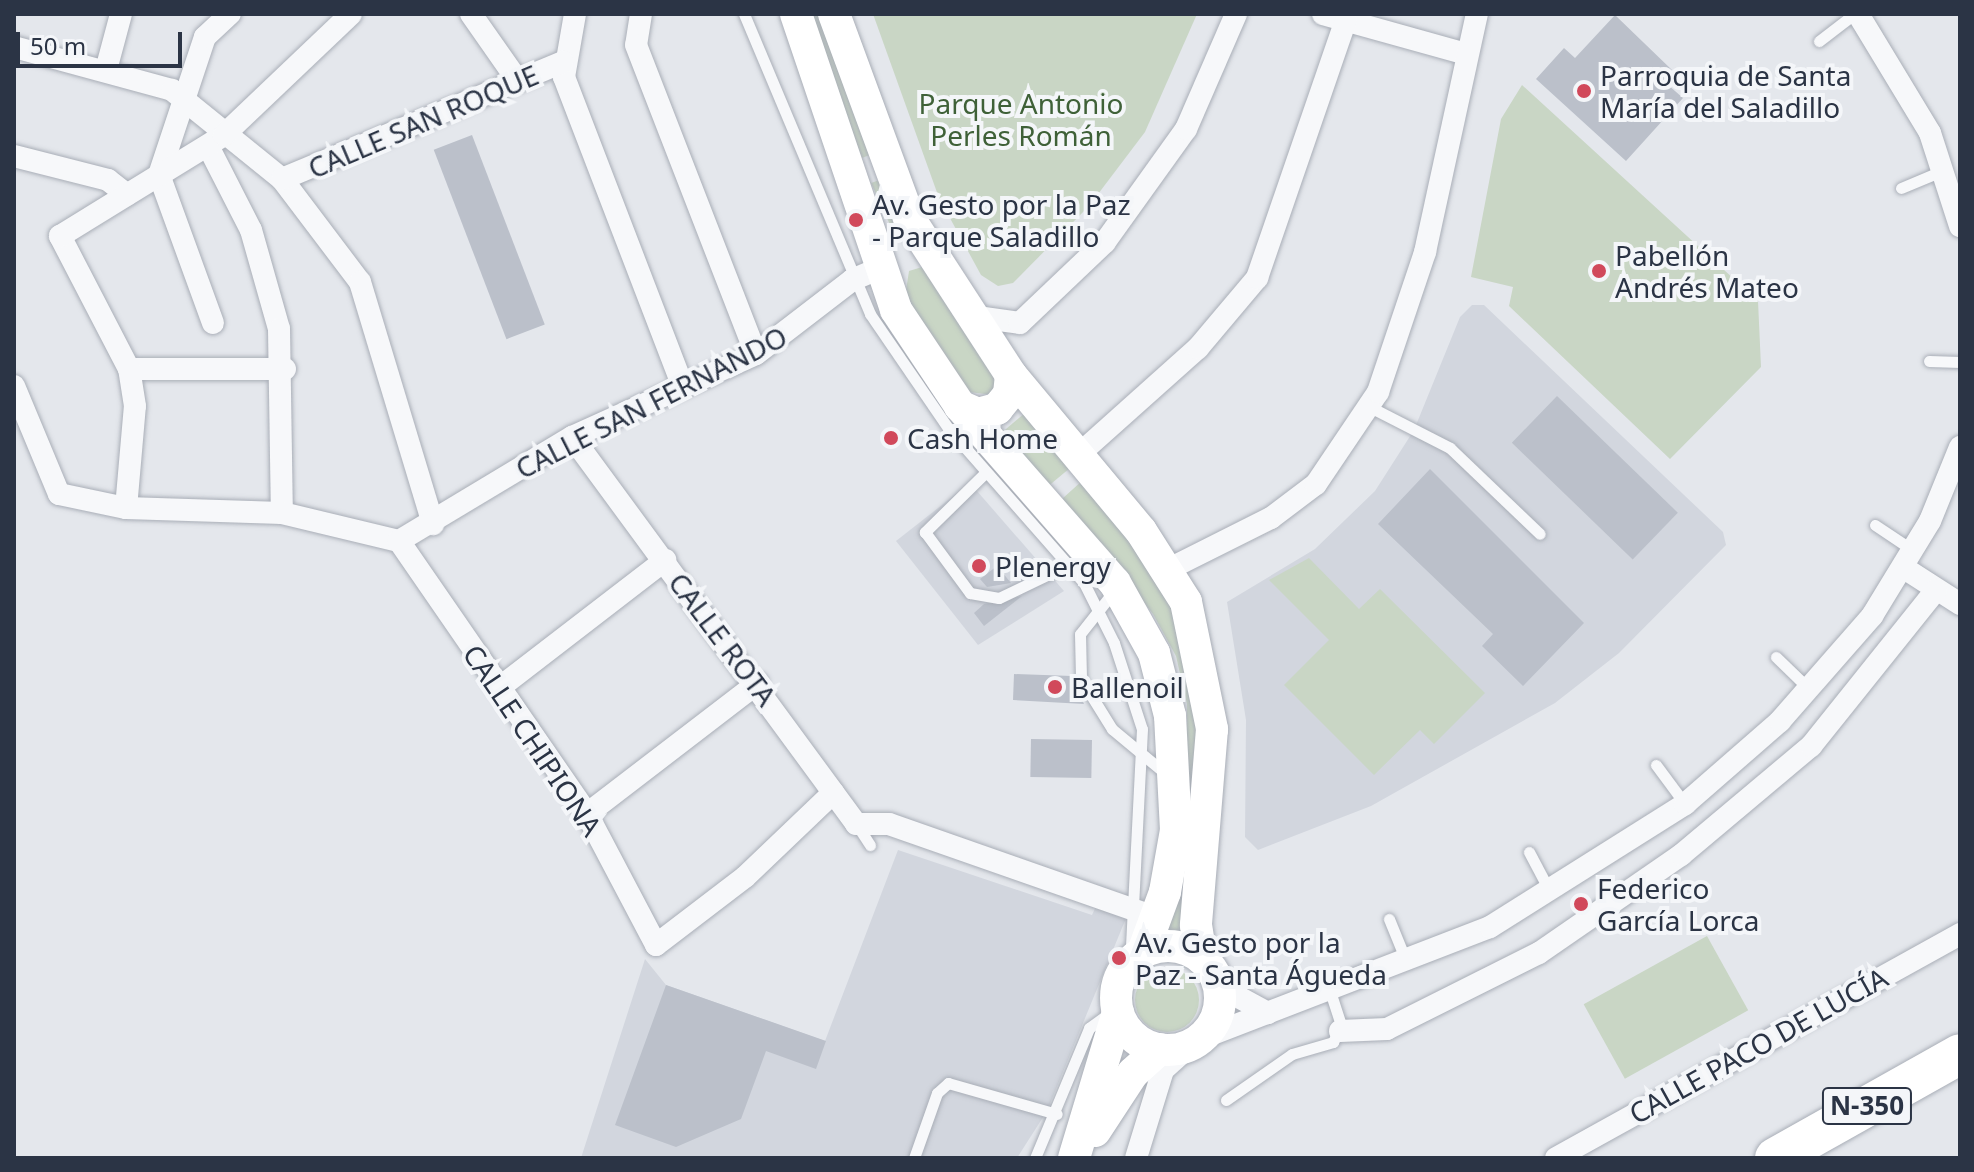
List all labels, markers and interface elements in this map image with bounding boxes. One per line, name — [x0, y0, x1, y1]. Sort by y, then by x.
scale bar — [20, 16, 186, 66]
text: 50 m — [30, 29, 86, 62]
street label: CALLE SAN ROQUE — [303, 57, 543, 185]
place label: Parroquia de Santa María del Saladillo — [1600, 58, 1851, 124]
marker: Parroquia de Santa María del Saladillo — [1575, 82, 1593, 100]
park label: Parque Antonio Perles Román — [919, 86, 1123, 152]
place label: Av. Gesto por la Paz - Parque Saladillo — [872, 187, 1131, 253]
marker: Av. Gesto por la Paz - Parque Saladillo — [847, 211, 865, 229]
place label: Pabellón Andrés Mateo — [1615, 238, 1799, 304]
marker: Pabellón Andrés Mateo — [1590, 262, 1608, 280]
street label: CALLE SAN FERNANDO — [510, 319, 792, 485]
place label: Cash Home — [907, 421, 1058, 455]
marker: Cash Home — [882, 429, 900, 447]
place label: Plenergy — [995, 549, 1111, 583]
marker: Plenergy — [970, 557, 988, 575]
street label: CALLE ROTA — [662, 566, 784, 712]
street label: CALLE CHIPIONA — [457, 638, 609, 842]
place label: Ballenoil — [1071, 670, 1184, 704]
marker: Ballenoil — [1046, 678, 1064, 696]
place label: Federico García Lorca — [1597, 871, 1760, 937]
marker: Federico García Lorca — [1572, 895, 1590, 913]
place label: Av. Gesto por la Paz - Santa Águeda — [1135, 925, 1387, 991]
marker: Av. Gesto por la Paz - Santa Águeda — [1110, 949, 1128, 967]
street label: CALLE PACO DE LUCÍA — [1623, 960, 1893, 1130]
road number: N-350 — [1821, 1084, 1913, 1128]

